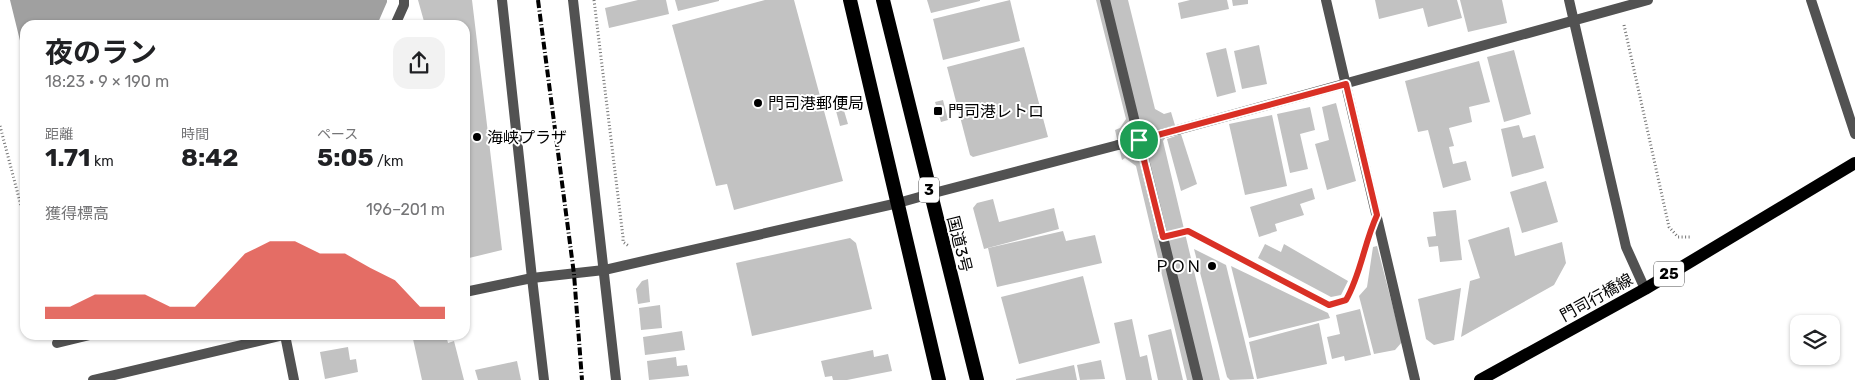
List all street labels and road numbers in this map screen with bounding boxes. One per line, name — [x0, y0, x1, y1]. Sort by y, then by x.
road number: 3 — [919, 178, 939, 202]
street label: 国道3号 — [943, 214, 976, 274]
road number: 25 — [1654, 262, 1684, 286]
street label: 門司行橋線 — [1557, 270, 1636, 325]

